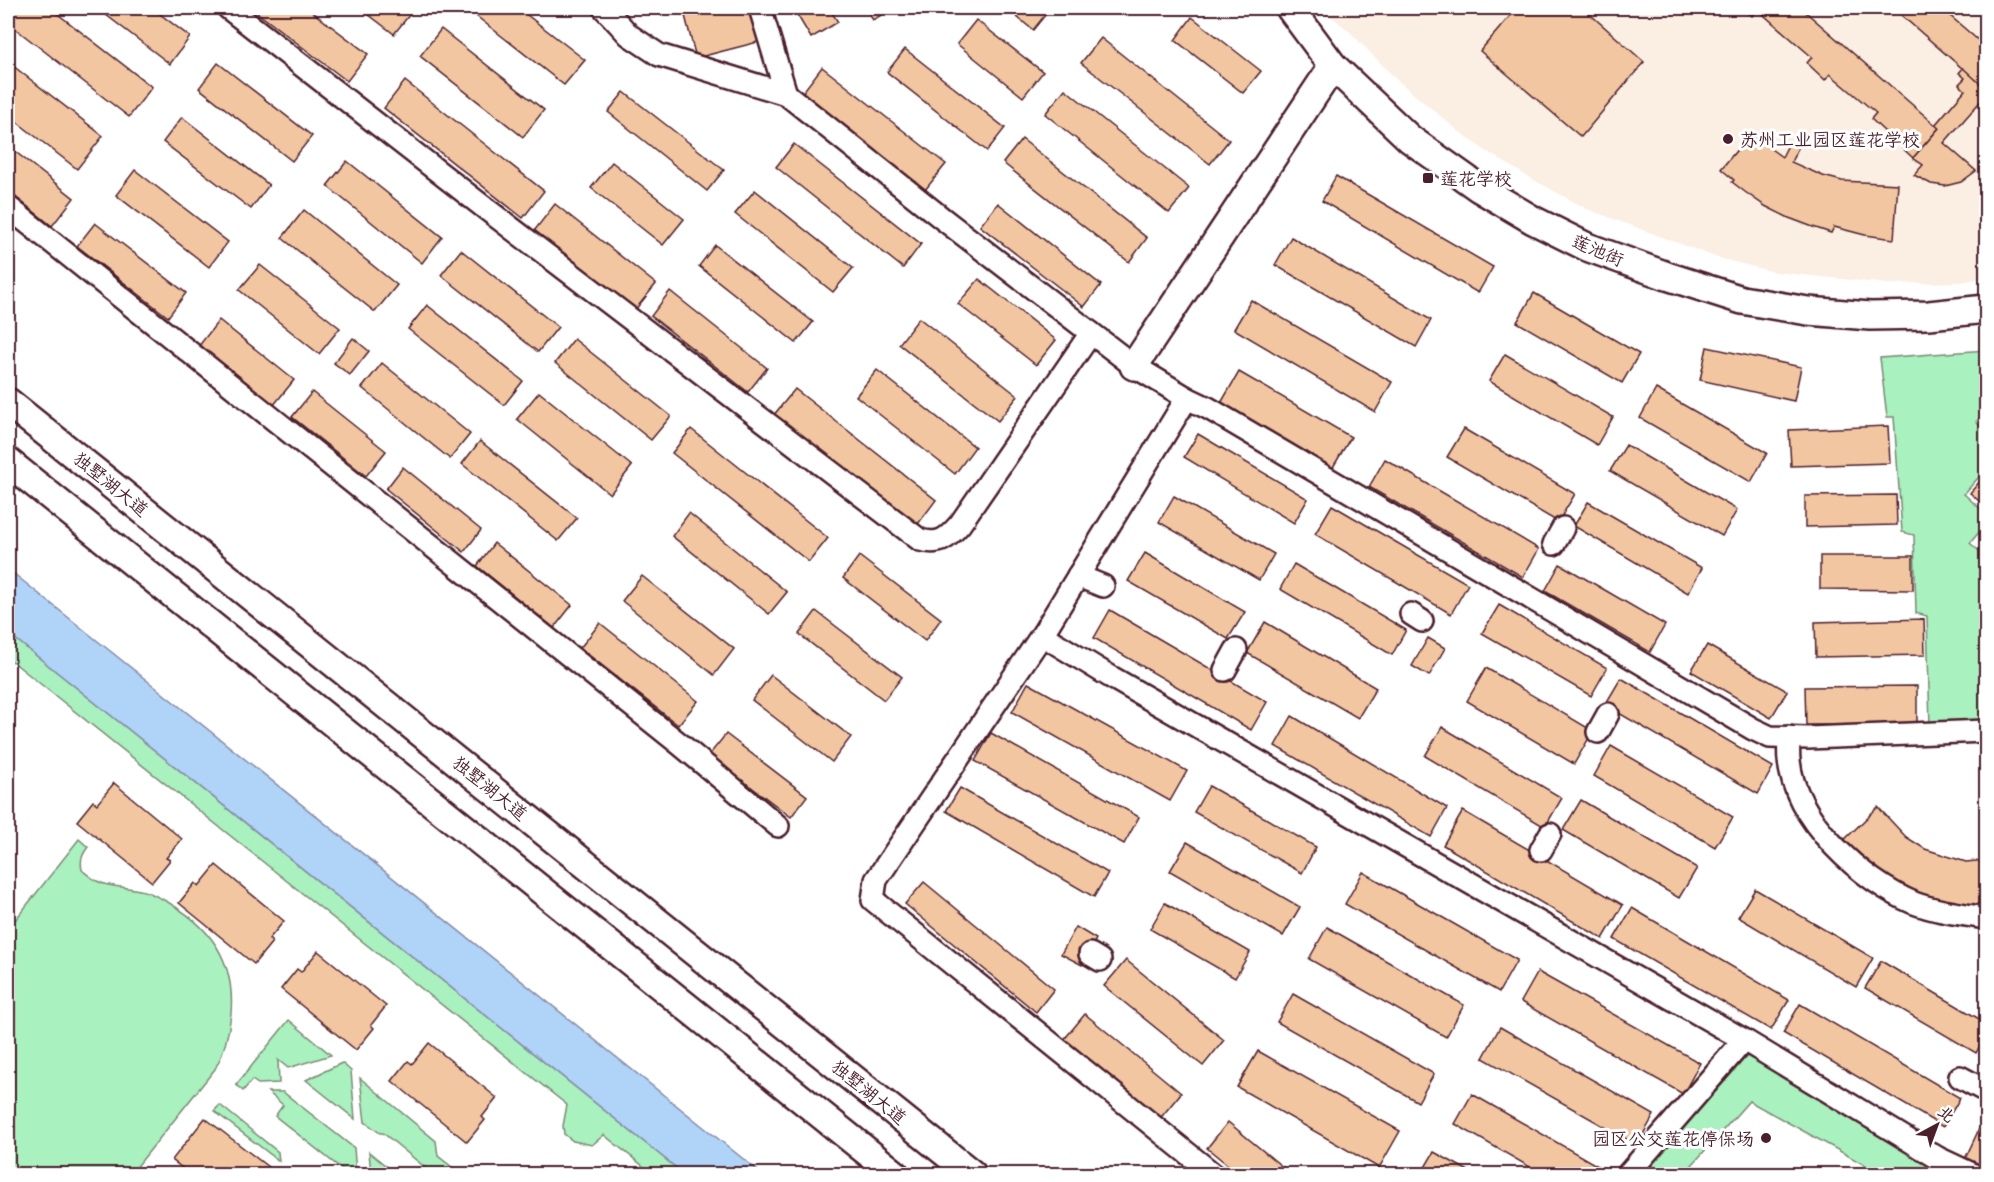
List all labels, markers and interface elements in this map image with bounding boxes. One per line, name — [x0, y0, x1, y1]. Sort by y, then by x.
place label: 苏州工业园区莲花学校 — [1740, 127, 1920, 152]
marker: 苏州工业园区莲花学校 — [1721, 132, 1735, 146]
place label: 莲花学校 — [1440, 166, 1512, 191]
marker: 莲花学校 — [1421, 171, 1435, 185]
street label: 莲池街 — [1568, 228, 1628, 272]
street label: 独墅湖大道 — [68, 446, 154, 522]
street label: 独墅湖大道 — [447, 750, 533, 826]
street label: 独墅湖大道 — [826, 1054, 912, 1130]
north arrow — [1907, 1095, 1967, 1155]
text: 北 — [1934, 1100, 1960, 1127]
place label: 园区公交莲花停保场 — [1592, 1126, 1754, 1151]
marker: 园区公交莲花停保场 — [1759, 1131, 1773, 1145]

